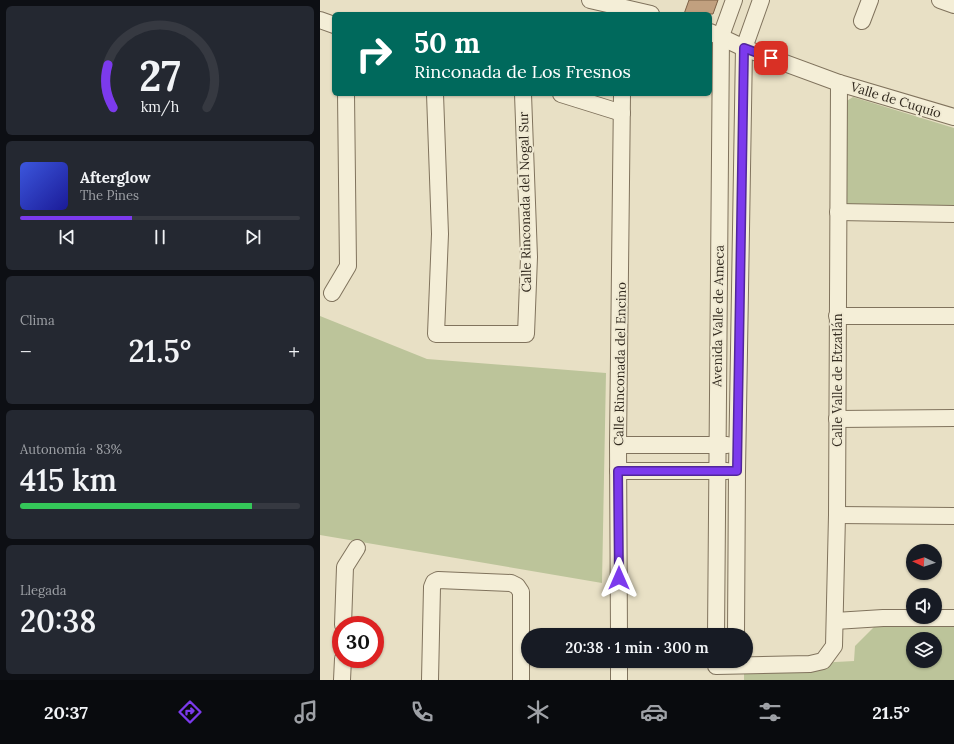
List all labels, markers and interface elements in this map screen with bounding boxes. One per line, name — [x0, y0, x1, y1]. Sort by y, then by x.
text: 50 m — [414, 25, 480, 61]
icon: right — [348, 28, 400, 80]
pin — [754, 41, 788, 75]
icon: arrive — [760, 47, 782, 69]
text: 27 — [139, 49, 181, 102]
text: Rinconada de Los Fresnos — [414, 60, 631, 83]
street label: Valle de Cuquío — [848, 78, 944, 122]
text: km/h — [141, 98, 180, 117]
street label: Calle Rinconada del Nogal Sur — [515, 111, 535, 292]
text: Afterglow — [80, 168, 150, 187]
text: The Pines — [80, 187, 139, 204]
icon: previous — [56, 226, 78, 248]
icon: pause — [149, 226, 171, 248]
icon: next — [242, 226, 264, 248]
street label: Avenida Valle de Ameca — [708, 245, 728, 388]
street label: Calle Rinconada del Encino — [610, 282, 630, 446]
text: Clima — [20, 312, 55, 329]
street label: Calle Valle de Etzatlán — [829, 313, 846, 447]
text: 21.5° — [129, 332, 191, 370]
text: − — [20, 337, 32, 365]
text: + — [288, 337, 300, 365]
text: Autonomía · 83% — [20, 441, 122, 458]
text: 415 km — [20, 461, 117, 499]
north arrow — [906, 544, 942, 580]
map controls — [906, 544, 942, 668]
position arrow — [598, 557, 640, 599]
text: Llegada — [20, 582, 66, 599]
button: sound — [906, 588, 942, 624]
text: 20:38 — [20, 602, 96, 640]
speed limit sign: 30 — [332, 616, 384, 668]
button: layers — [906, 632, 942, 668]
text: 20:38 · 1 min · 300 m — [565, 638, 709, 657]
icon: directions — [176, 698, 204, 726]
icon: music — [292, 698, 320, 726]
icon: phone — [408, 698, 436, 726]
icon: climate — [524, 698, 552, 726]
icon: car — [640, 698, 668, 726]
icon: filters — [756, 698, 784, 726]
text: 20:37 — [44, 701, 88, 724]
text: 21.5° — [872, 701, 910, 724]

